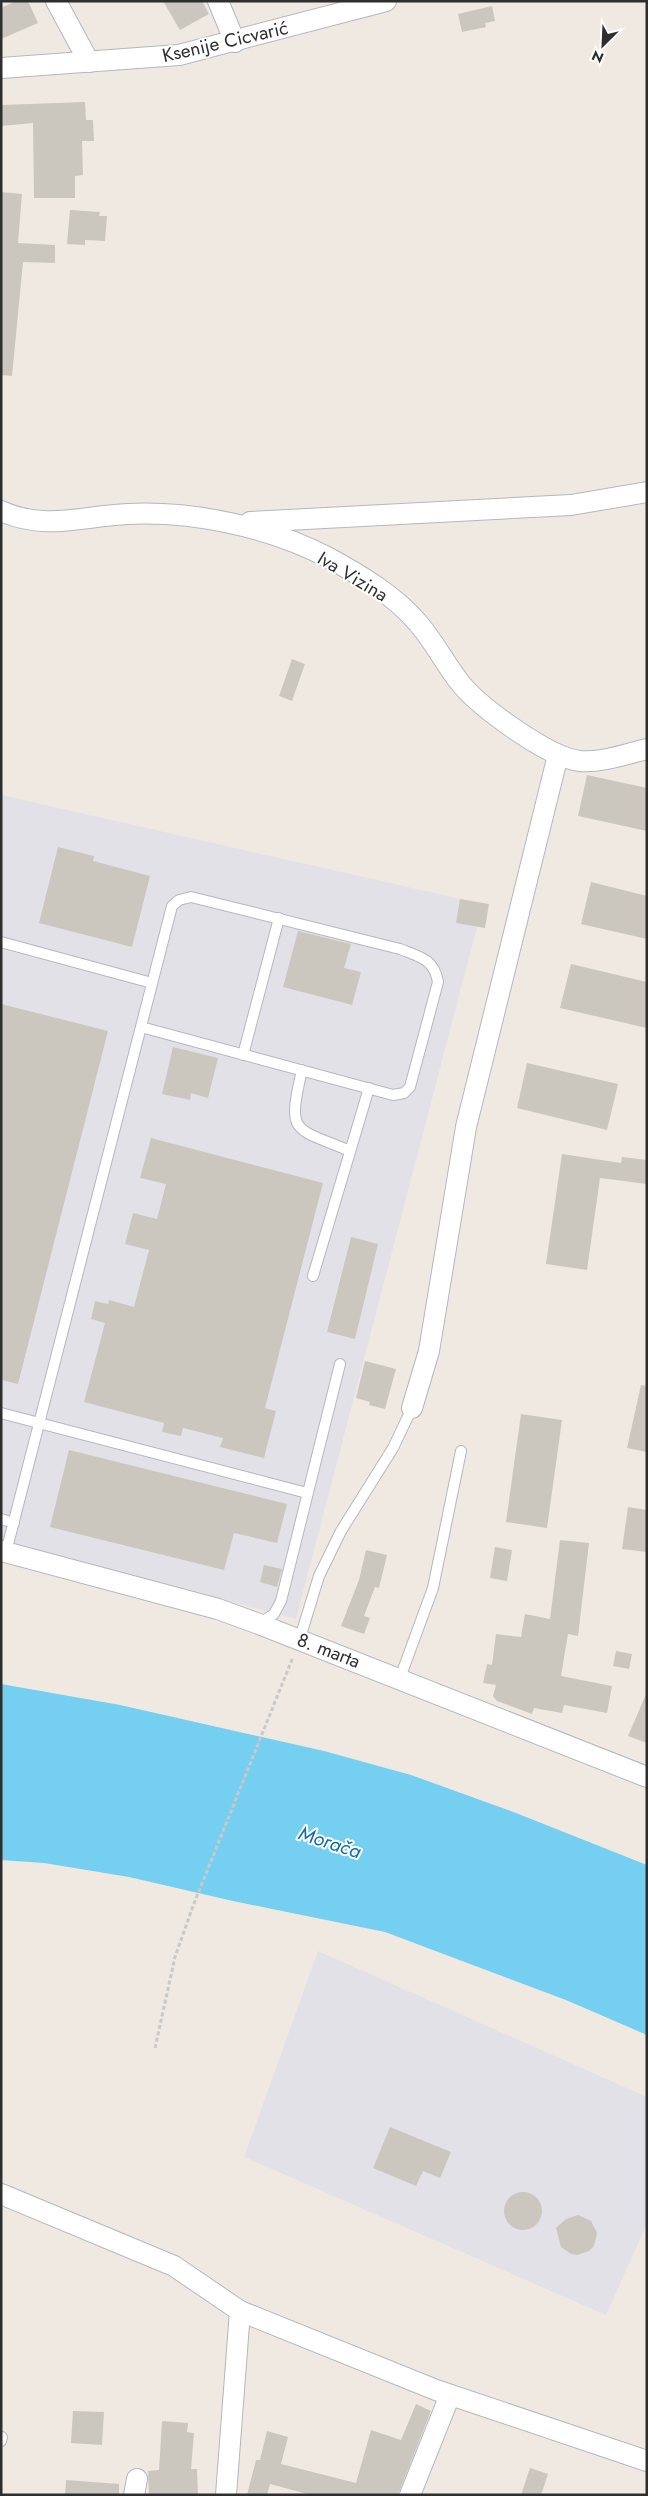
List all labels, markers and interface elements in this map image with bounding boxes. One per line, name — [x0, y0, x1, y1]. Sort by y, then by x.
street label: Ksenije Cicvarić — [160, 14, 291, 69]
north arrow — [578, 20, 628, 70]
text: N — [589, 45, 607, 68]
street label: Iva Vizina — [312, 545, 393, 608]
street label: 8. marta — [293, 1626, 364, 1675]
water label: Morača — [295, 1819, 365, 1866]

